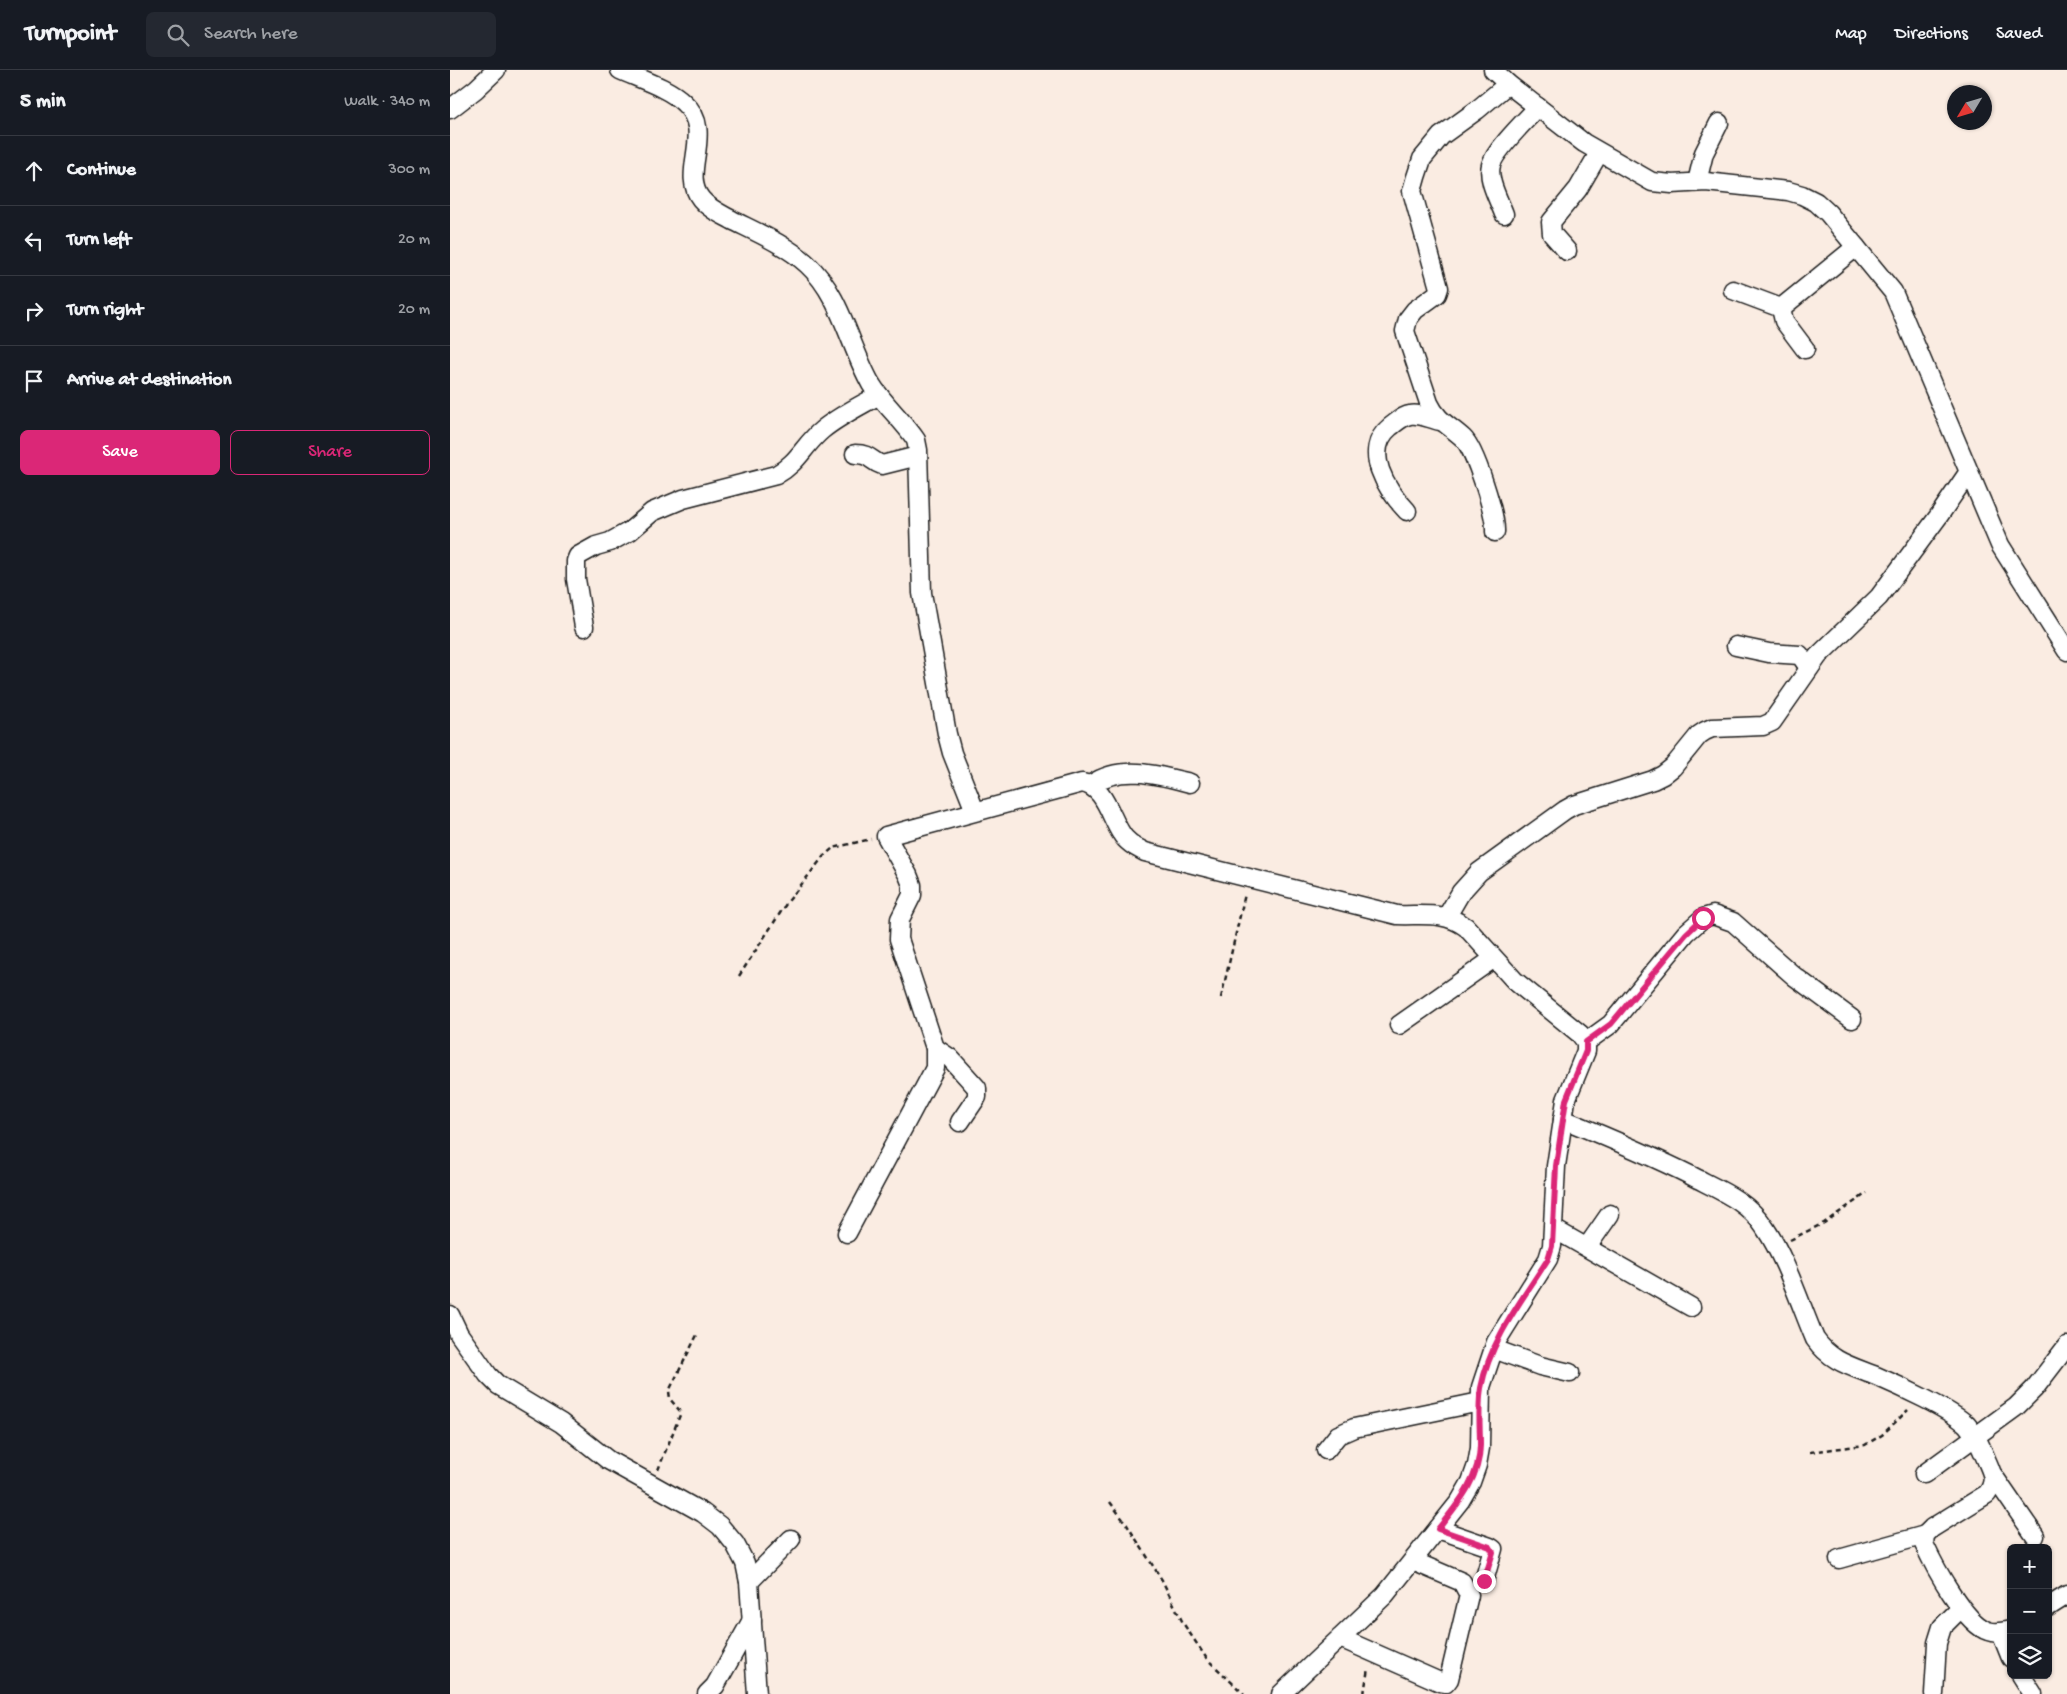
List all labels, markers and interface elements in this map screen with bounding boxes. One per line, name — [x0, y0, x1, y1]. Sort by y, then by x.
search box — [146, 12, 496, 57]
text: Turnpoint — [25, 20, 116, 49]
icon: search — [164, 21, 192, 49]
text: Search here — [204, 23, 298, 46]
text: Map — [1835, 24, 1867, 45]
text: Directions — [1895, 24, 1968, 45]
text: Saved — [1996, 24, 2042, 45]
north arrow — [1947, 85, 1992, 130]
text: 5 min — [20, 90, 65, 115]
text: Walk · 340 m — [344, 93, 430, 112]
icon: ahead — [20, 157, 48, 185]
text: Continue — [67, 159, 136, 182]
text: 300 m — [388, 161, 430, 180]
icon: left — [20, 227, 48, 255]
text: Turn left — [67, 229, 131, 252]
text: 20 m — [398, 231, 430, 250]
icon: right — [20, 297, 48, 325]
text: Turn right — [67, 299, 143, 322]
text: 20 m — [398, 301, 430, 320]
icon: arrive — [20, 367, 48, 395]
text: Arrive at destination — [67, 369, 231, 392]
button: Save — [20, 430, 220, 475]
button: Share — [230, 430, 430, 475]
route start — [1692, 907, 1715, 930]
map controls — [2007, 1544, 2052, 1679]
button: + — [2007, 1544, 2052, 1589]
route end — [1473, 1570, 1496, 1593]
button: − — [2007, 1589, 2052, 1634]
button: layers — [2007, 1634, 2052, 1679]

